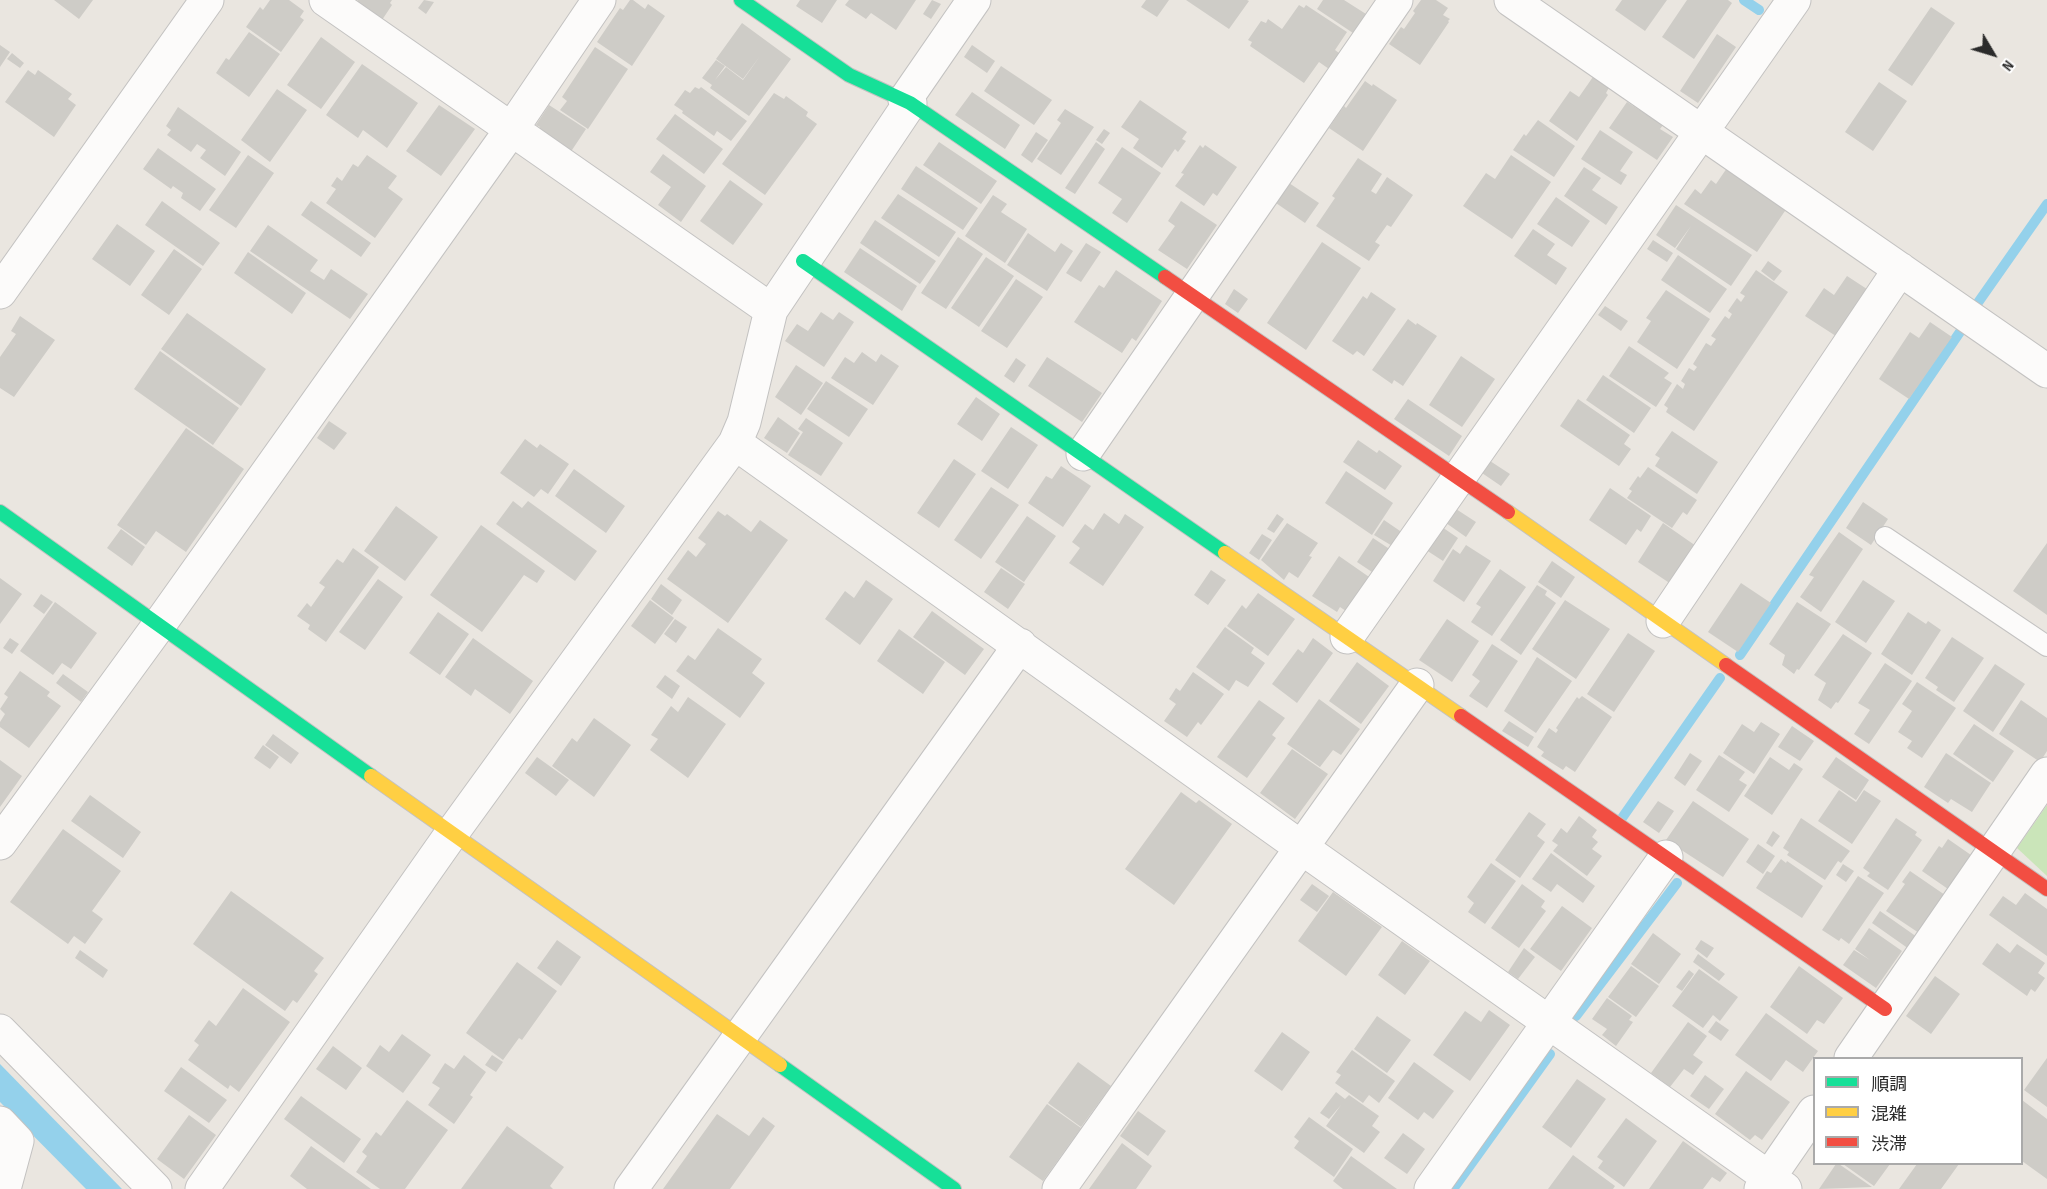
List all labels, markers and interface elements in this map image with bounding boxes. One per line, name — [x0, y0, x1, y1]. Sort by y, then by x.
north arrow — [1963, 24, 2023, 84]
text: N — [1997, 56, 2018, 75]
legend — [1813, 1057, 2023, 1165]
text: 順調 — [1871, 1074, 1907, 1095]
text: 混雑 — [1871, 1104, 1907, 1125]
text: 渋滞 — [1871, 1134, 1907, 1155]

